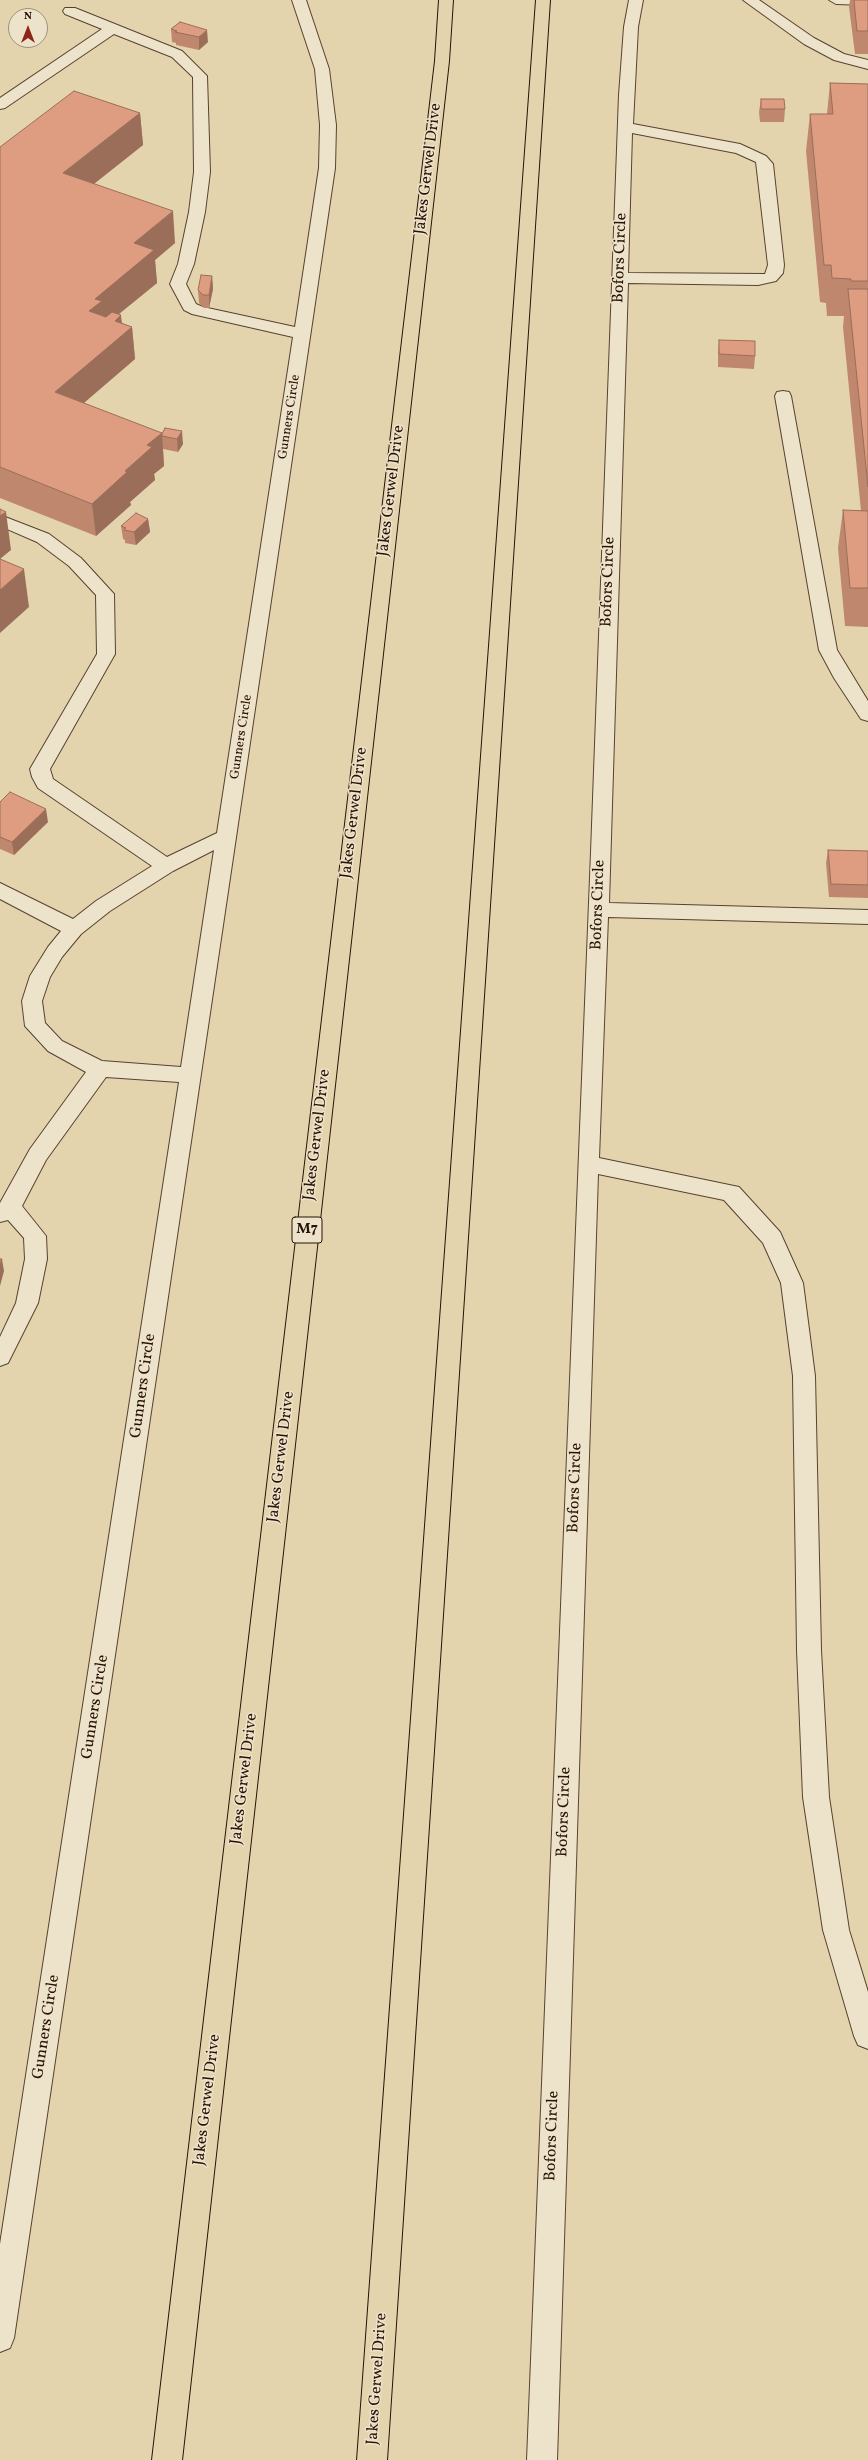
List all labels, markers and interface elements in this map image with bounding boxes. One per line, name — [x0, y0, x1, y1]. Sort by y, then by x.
north arrow — [8, 8, 48, 48]
text: N — [24, 9, 32, 24]
street label: Jakes Gerwel Drive — [411, 102, 447, 236]
street label: Bofors Circle — [610, 213, 632, 303]
street label: Gunners Circle — [276, 374, 304, 460]
street label: Jakes Gerwel Drive — [374, 424, 410, 558]
street label: Bofors Circle — [598, 537, 620, 627]
street label: Gunners Circle — [228, 694, 256, 780]
street label: Jakes Gerwel Drive — [337, 746, 373, 880]
street label: Bofors Circle — [588, 860, 610, 950]
street label: Jakes Gerwel Drive — [300, 1068, 336, 1202]
road number: M7 — [292, 1217, 322, 1243]
street label: Gunners Circle — [127, 1333, 161, 1439]
street label: Jakes Gerwel Drive — [264, 1390, 300, 1524]
street label: Bofors Circle — [565, 1443, 587, 1533]
street label: Gunners Circle — [78, 1654, 114, 1760]
street label: Jakes Gerwel Drive — [227, 1712, 263, 1846]
street label: Bofors Circle — [554, 1767, 576, 1857]
street label: Gunners Circle — [29, 1974, 65, 2080]
street label: Jakes Gerwel Drive — [190, 2033, 226, 2167]
street label: Bofors Circle — [542, 2091, 564, 2181]
street label: Jakes Gerwel Drive — [364, 2312, 392, 2446]

